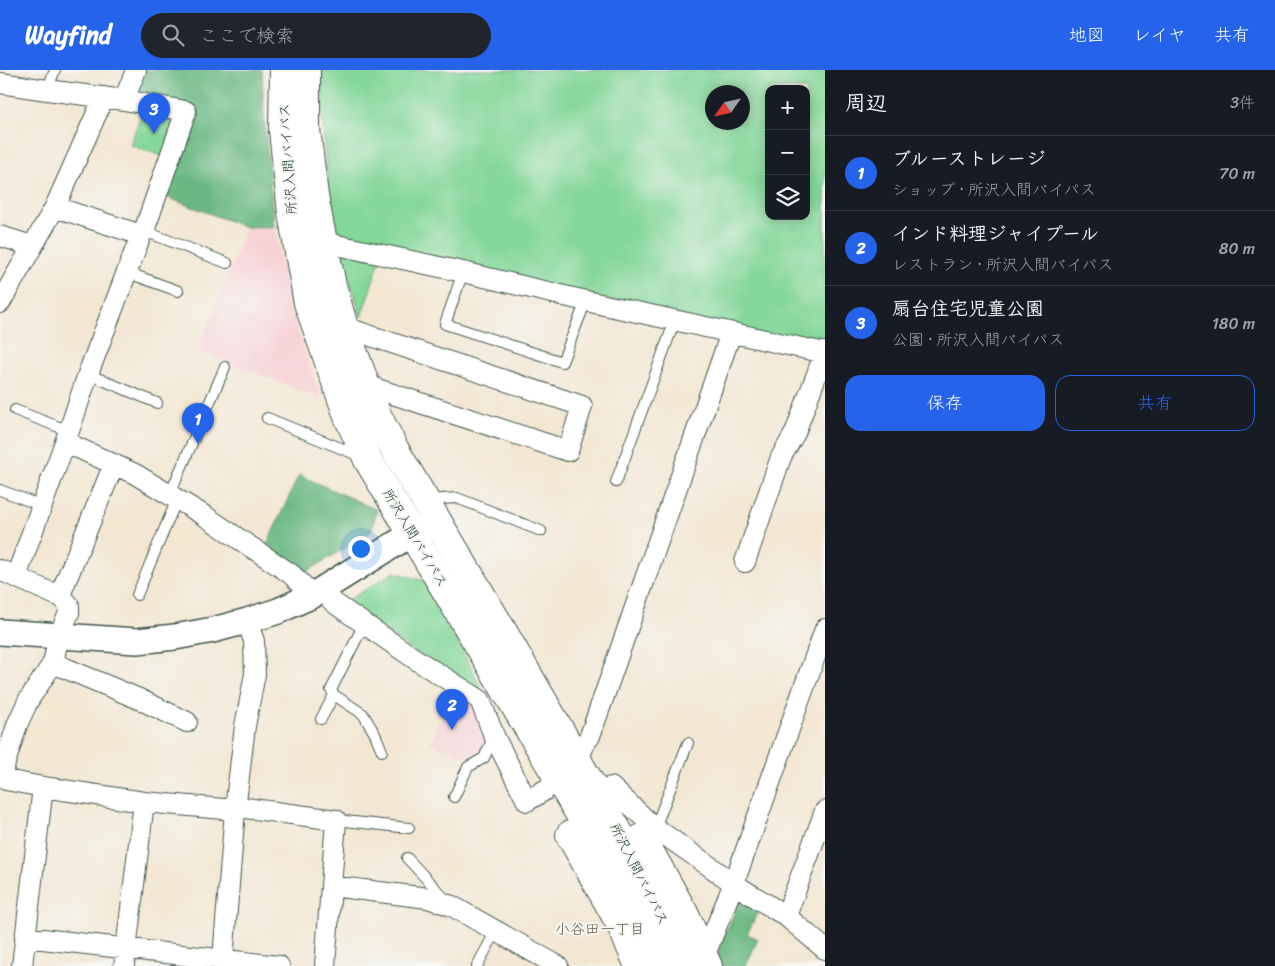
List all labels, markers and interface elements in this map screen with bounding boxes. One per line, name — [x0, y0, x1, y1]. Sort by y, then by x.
search box — [141, 13, 491, 58]
text: Wayfind — [25, 14, 111, 56]
text: ここで検索 — [199, 19, 294, 52]
text: 地図 — [1069, 19, 1105, 51]
text: レイヤ — [1133, 19, 1186, 51]
text: 共有 — [1214, 19, 1250, 51]
icon: search — [159, 21, 187, 49]
text: 周辺 — [845, 84, 887, 122]
north arrow — [705, 85, 750, 130]
map controls — [765, 85, 810, 220]
button: + — [765, 85, 810, 130]
text: 3件 — [1230, 88, 1255, 117]
pin: 3 — [138, 93, 170, 134]
street label: 所沢入間バイパス — [272, 102, 304, 216]
button: − — [765, 130, 810, 175]
text: ブルーストレージ — [892, 142, 1045, 175]
text: 1 — [858, 159, 864, 188]
text: 70 m — [1219, 159, 1255, 188]
button: layers — [765, 175, 810, 220]
text: ショップ · 所沢入間バイパス — [892, 175, 1096, 204]
text: インド料理ジャイプール — [892, 217, 1099, 250]
text: 2 — [856, 234, 866, 263]
text: 80 m — [1219, 234, 1255, 263]
text: レストラン · 所沢入間バイパス — [892, 250, 1114, 279]
text: 扇台住宅児童公園 — [892, 292, 1044, 325]
text: 3 — [857, 309, 865, 338]
text: 180 m — [1212, 309, 1255, 338]
text: 公園 · 所沢入間バイパス — [892, 325, 1064, 354]
button: 保存 — [845, 375, 1045, 431]
button: 共有 — [1055, 375, 1255, 431]
pin: 1 — [182, 403, 214, 444]
street label: 所沢入間バイパス — [376, 484, 454, 592]
your location — [348, 536, 374, 562]
pin: 2 — [436, 689, 468, 730]
street label: 所沢入間バイパス — [602, 819, 676, 929]
district label: 小谷田一丁目 — [555, 916, 645, 942]

